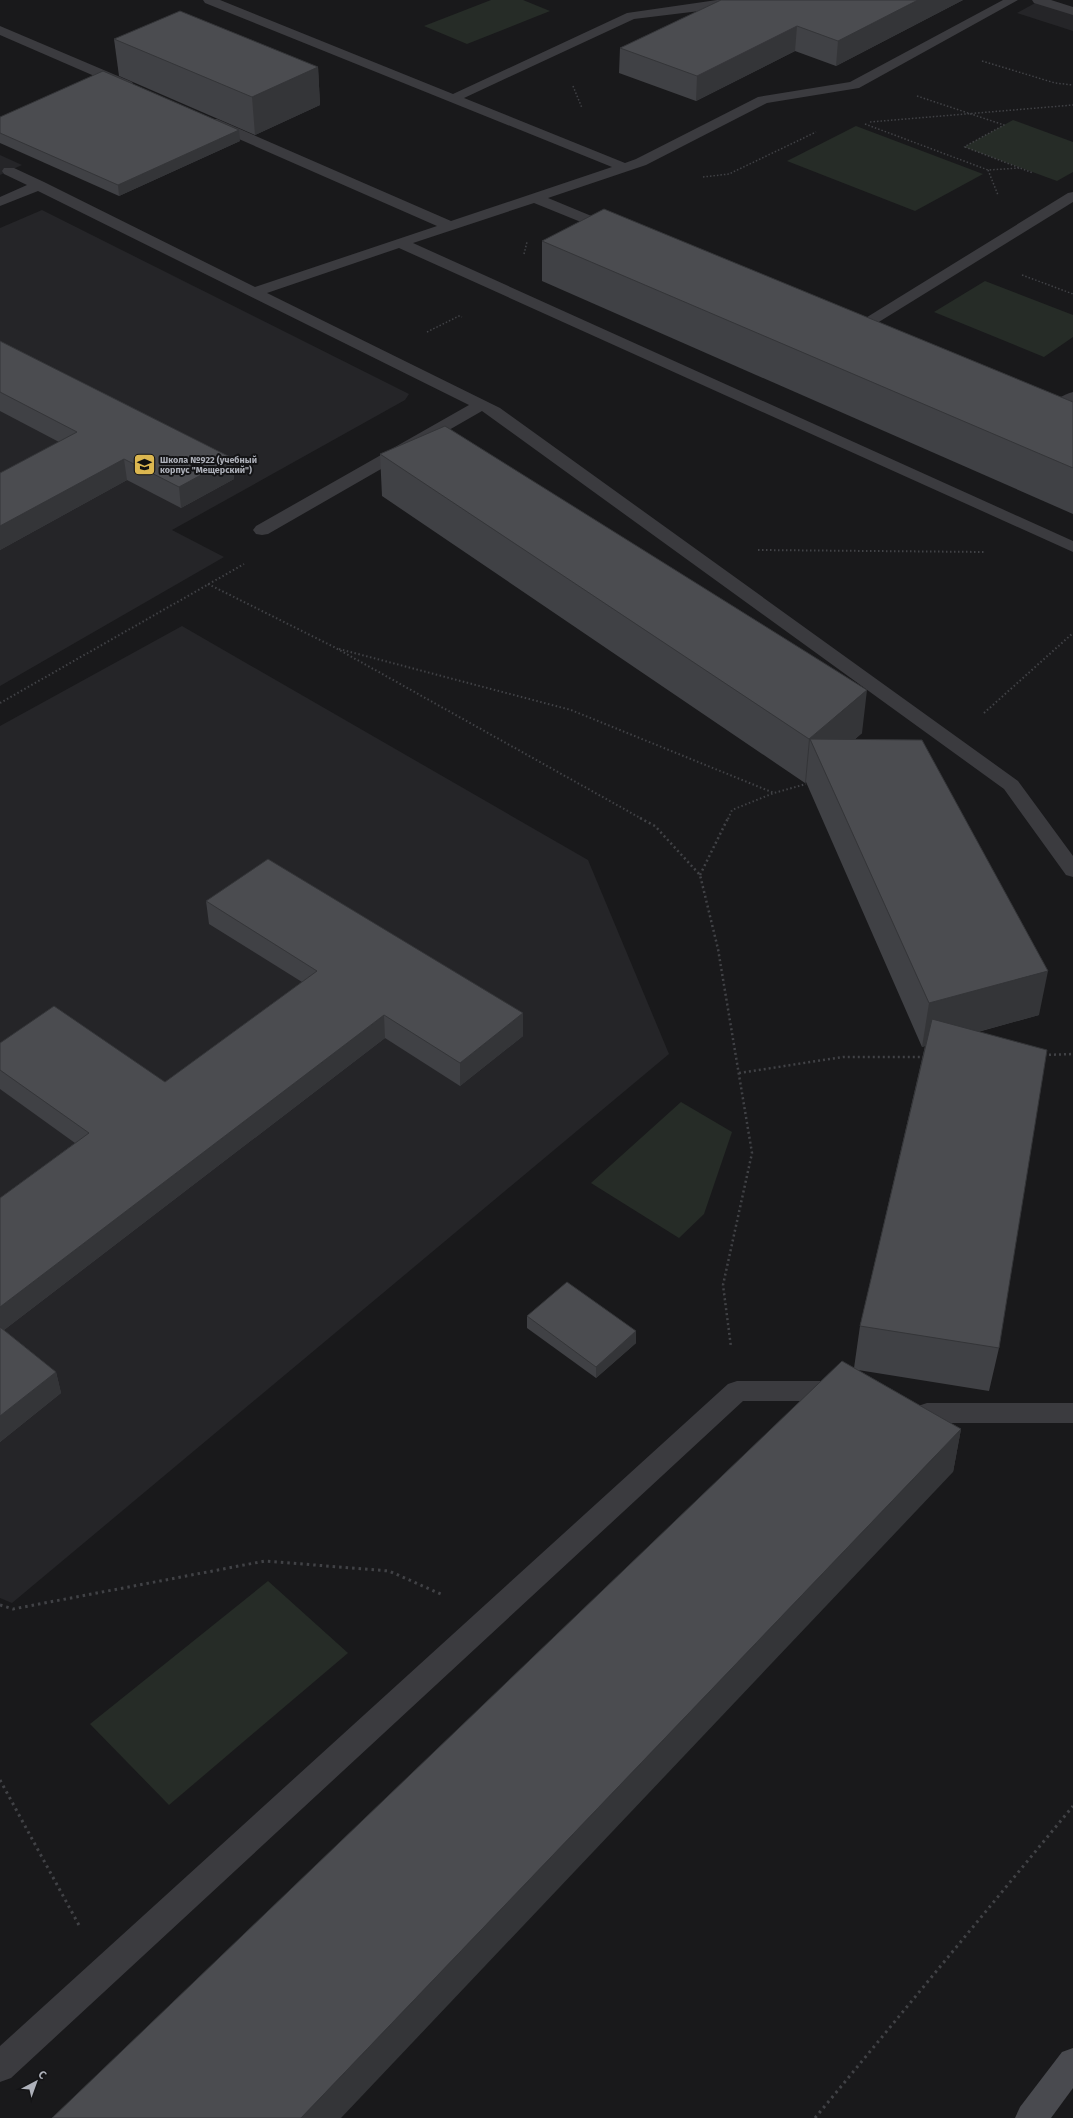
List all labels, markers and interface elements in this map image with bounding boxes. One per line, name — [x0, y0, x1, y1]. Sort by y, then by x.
school or university icon: Школа №922 (учебный корпус "Мещерский") — [131, 452, 157, 478]
place label: Школа №922 (учебный корпус "Мещерский") — [160, 455, 257, 475]
north arrow — [16, 2062, 56, 2102]
text: С — [36, 2068, 49, 2082]

